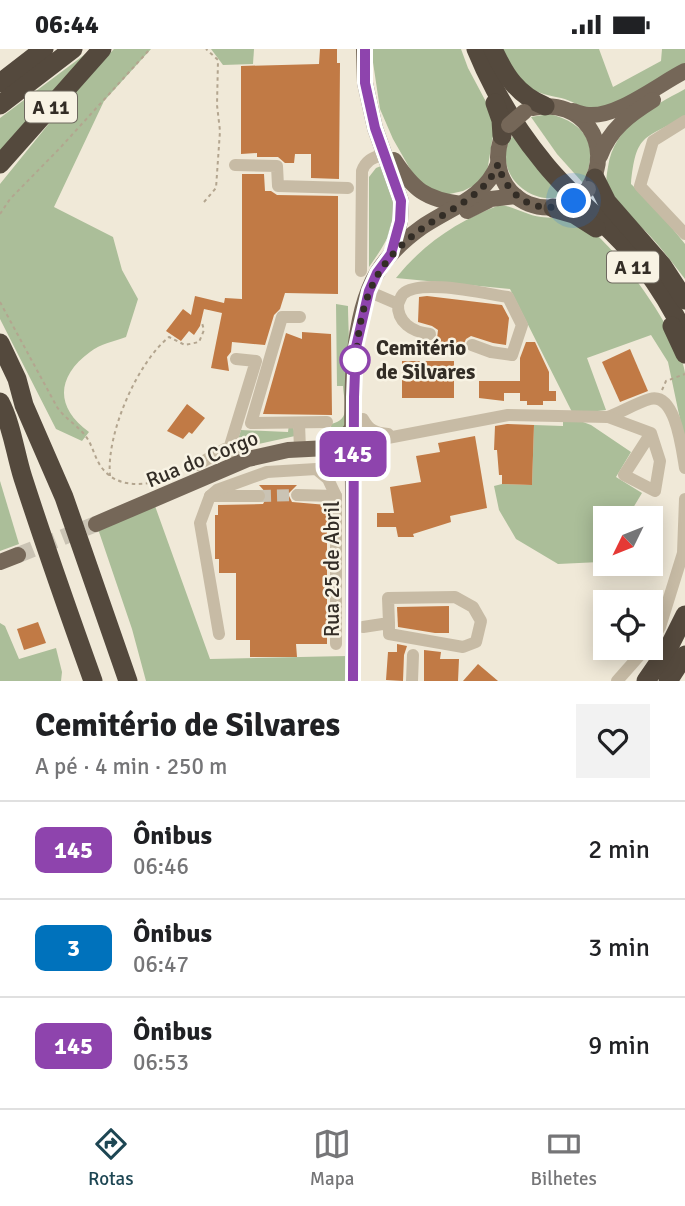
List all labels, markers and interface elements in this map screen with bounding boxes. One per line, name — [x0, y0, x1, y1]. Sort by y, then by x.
text: 06:44 — [35, 9, 99, 41]
road number: A 11 — [25, 92, 77, 123]
your location — [556, 183, 591, 218]
road number: A 11 — [607, 251, 659, 282]
place label: Cemitério de Silvares — [376, 335, 475, 385]
marker: Cemitério de Silvares — [340, 345, 370, 375]
street label: Rua do Corgo — [142, 425, 262, 493]
line badge: 145 — [313, 431, 393, 477]
text: 145 — [334, 439, 372, 469]
street label: Rua 25 de Abril — [319, 501, 345, 637]
north arrow — [593, 506, 663, 576]
map controls — [593, 506, 663, 660]
button: locate — [593, 590, 663, 660]
button: heart — [576, 704, 650, 778]
text: Cemitério de Silvares — [35, 705, 340, 746]
text: A pé · 4 min · 250 m — [35, 752, 227, 781]
text: Ônibus — [133, 820, 212, 852]
text: 2 min — [588, 834, 650, 866]
text: 145 — [54, 835, 93, 865]
text: 06:46 — [133, 852, 189, 881]
text: Ônibus — [133, 918, 212, 950]
text: 3 min — [588, 932, 650, 964]
text: 3 — [67, 933, 80, 963]
text: 06:47 — [133, 950, 189, 979]
text: Ônibus — [133, 1016, 212, 1048]
text: 9 min — [588, 1030, 650, 1062]
text: 145 — [54, 1031, 93, 1061]
text: 06:53 — [133, 1048, 189, 1077]
tab: Rotas — [88, 1125, 134, 1191]
tab: Mapa — [310, 1125, 354, 1191]
tab: Bilhetes — [531, 1125, 597, 1191]

